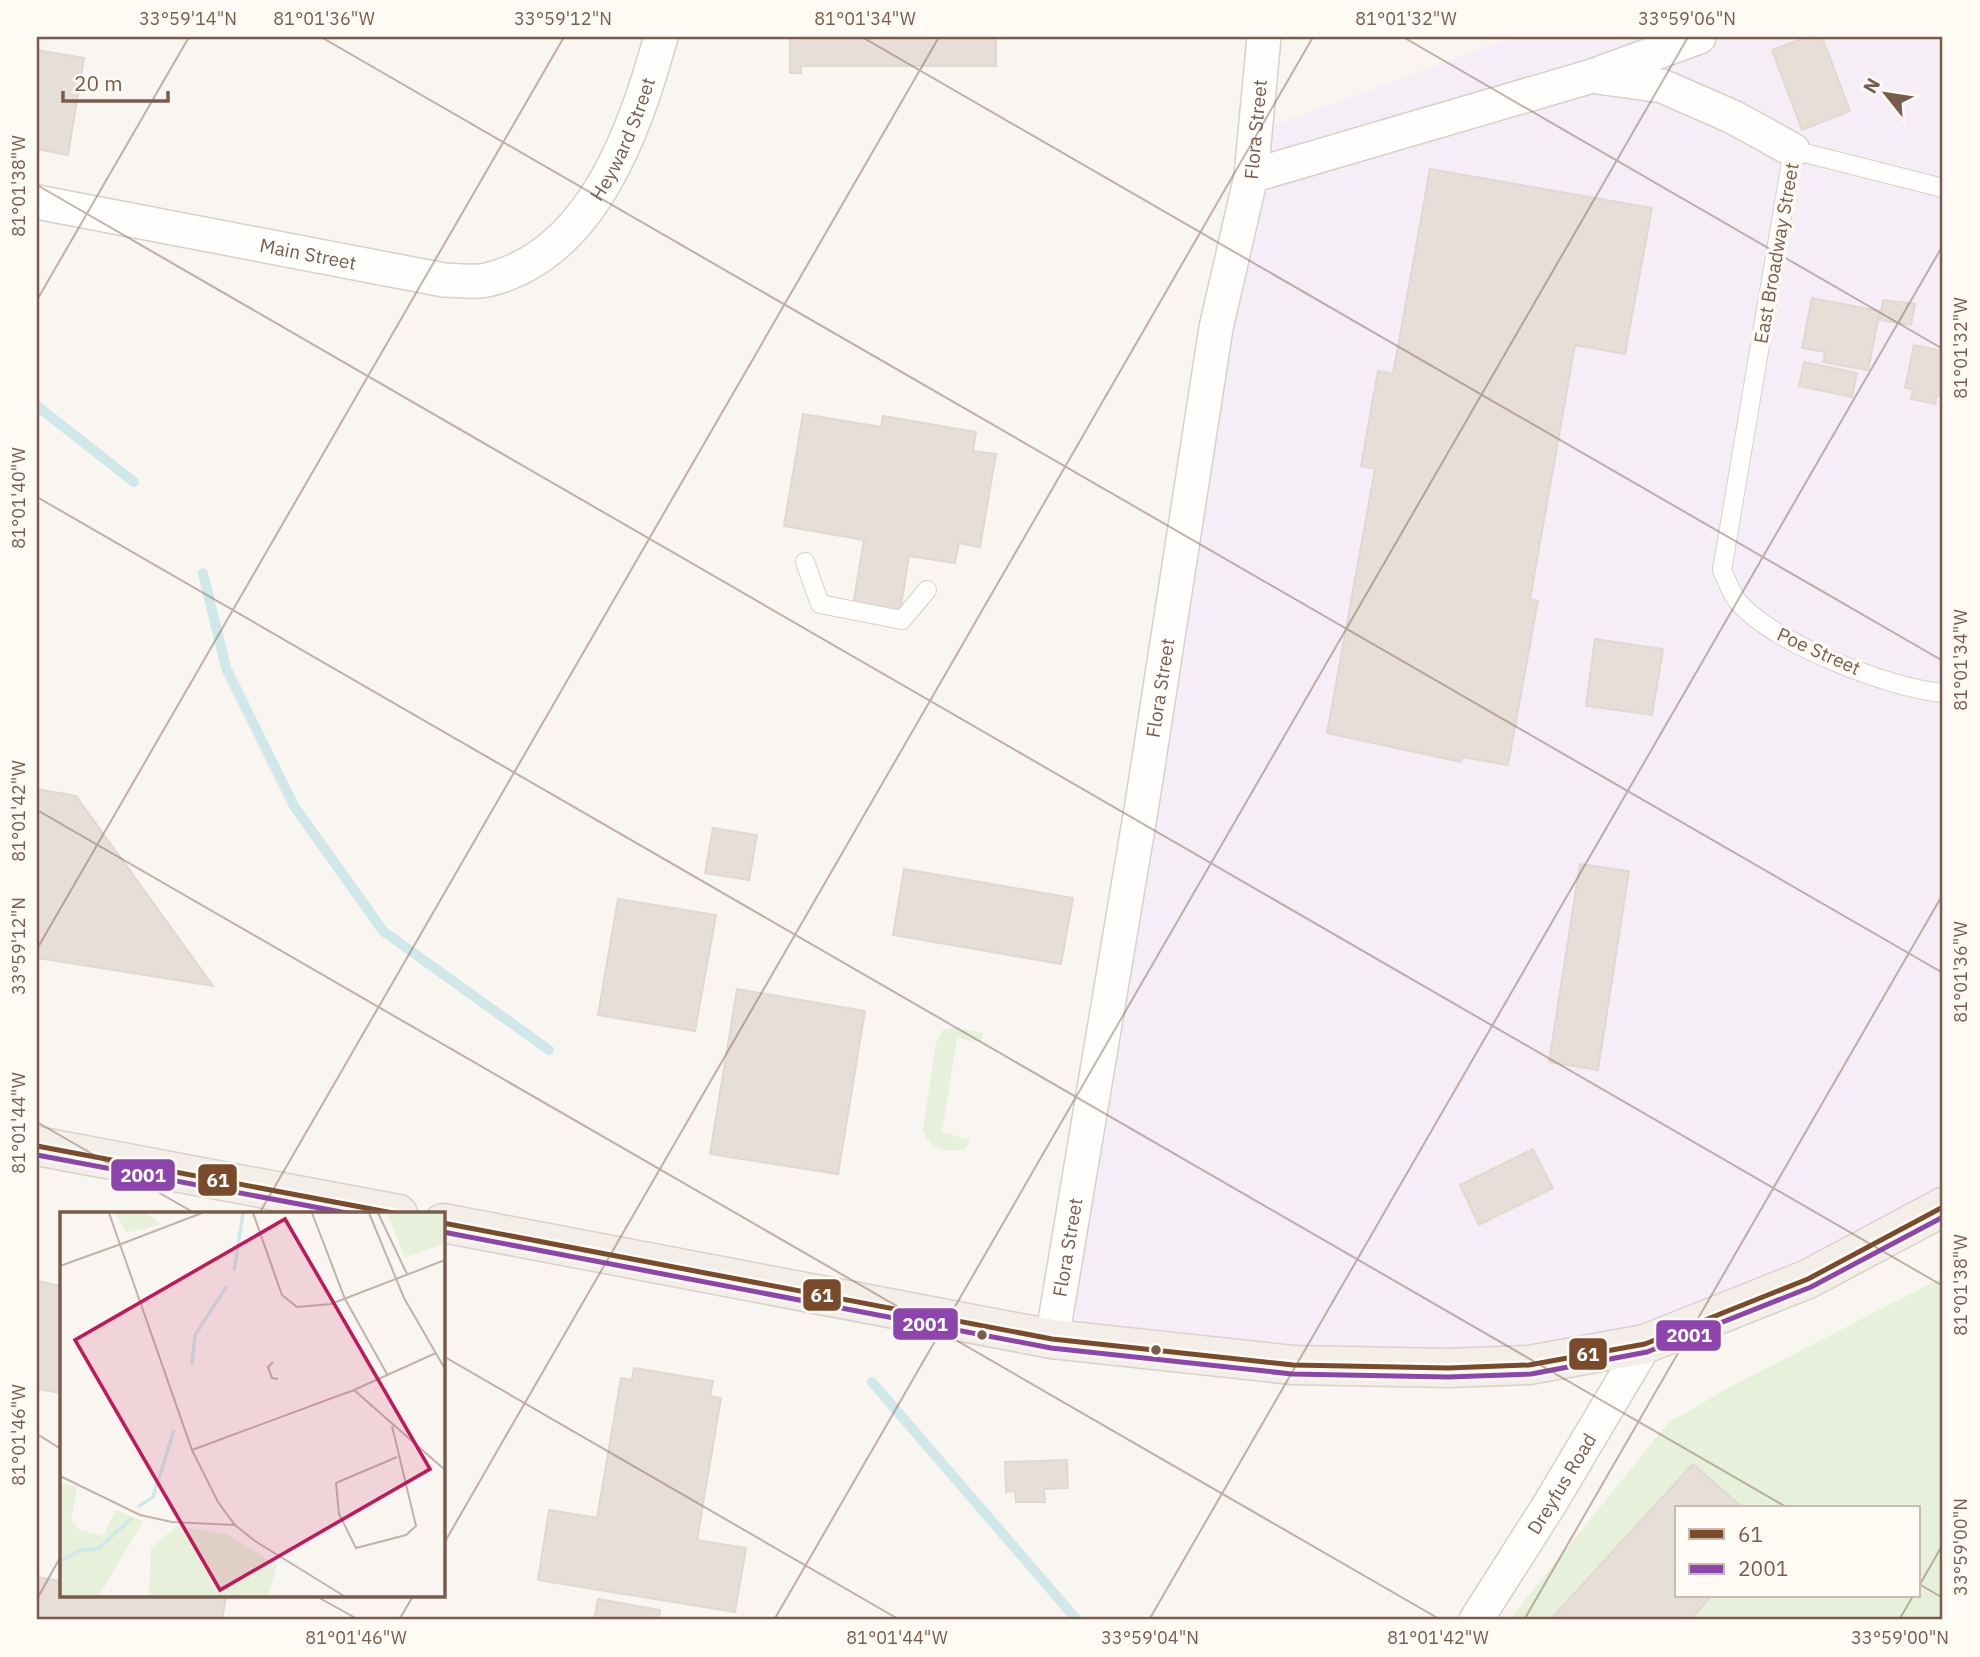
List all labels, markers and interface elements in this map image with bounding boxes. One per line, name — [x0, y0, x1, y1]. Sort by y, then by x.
text: 33°59'14"N — [139, 7, 237, 30]
text: 81°01'36"W — [273, 7, 375, 30]
text: 33°59'12"N — [514, 7, 612, 30]
text: 81°01'34"W — [814, 7, 916, 30]
text: 81°01'32"W — [1355, 7, 1457, 30]
text: 33°59'06"N — [1638, 7, 1736, 30]
scale bar — [63, 60, 168, 104]
north arrow — [1850, 60, 1920, 130]
text: 20 m — [74, 69, 123, 97]
street label: Heyward Street — [585, 74, 660, 205]
text: N — [1857, 74, 1885, 97]
street label: Flora Street — [1239, 78, 1272, 180]
text: 81°01'38"W — [7, 135, 30, 237]
street label: East Broadway Street — [1748, 161, 1804, 345]
street label: Main Street — [258, 233, 358, 275]
text: 81°01'32"W — [1949, 297, 1972, 399]
text: 81°01'40"W — [7, 447, 30, 549]
text: 81°01'34"W — [1949, 609, 1972, 711]
street label: Poe Street — [1774, 622, 1864, 680]
street label: Flora Street — [1140, 637, 1180, 739]
text: 81°01'42"W — [7, 760, 30, 862]
text: 33°59'12"N — [7, 897, 30, 995]
text: 81°01'36"W — [1949, 921, 1972, 1023]
text: 81°01'44"W — [7, 1072, 30, 1174]
line badge: 2001 — [110, 1158, 176, 1192]
text: 2001 — [120, 1163, 166, 1187]
line badge: 61 — [197, 1163, 238, 1197]
text: 61 — [207, 1168, 230, 1192]
street label: Flora Street — [1047, 1196, 1088, 1299]
inset map — [60, 1212, 444, 1598]
text: 81°01'38"W — [1949, 1234, 1972, 1336]
line badge: 61 — [802, 1278, 842, 1312]
text: 61 — [811, 1283, 834, 1307]
line badge: 2001 — [892, 1307, 959, 1341]
text: 2001 — [902, 1312, 948, 1336]
line badge: 2001 — [1655, 1319, 1722, 1352]
text: 2001 — [1666, 1323, 1712, 1347]
unlabelled marker — [975, 1328, 989, 1342]
line badge: 61 — [1568, 1337, 1608, 1371]
text: 61 — [1577, 1342, 1600, 1366]
unlabelled marker — [1149, 1343, 1163, 1357]
text: 81°01'46"W — [7, 1384, 30, 1486]
street label: Dreyfus Road — [1522, 1429, 1601, 1539]
text: 33°59'00"N — [1949, 1498, 1972, 1596]
legend — [1675, 1506, 1920, 1598]
text: 61 — [1738, 1520, 1763, 1548]
text: 2001 — [1738, 1554, 1788, 1582]
text: 81°01'46"W — [305, 1626, 407, 1649]
text: 81°01'44"W — [846, 1626, 948, 1649]
text: 33°59'04"N — [1101, 1626, 1199, 1649]
text: 81°01'42"W — [1387, 1626, 1489, 1649]
text: 33°59'00"N — [1851, 1626, 1949, 1649]

